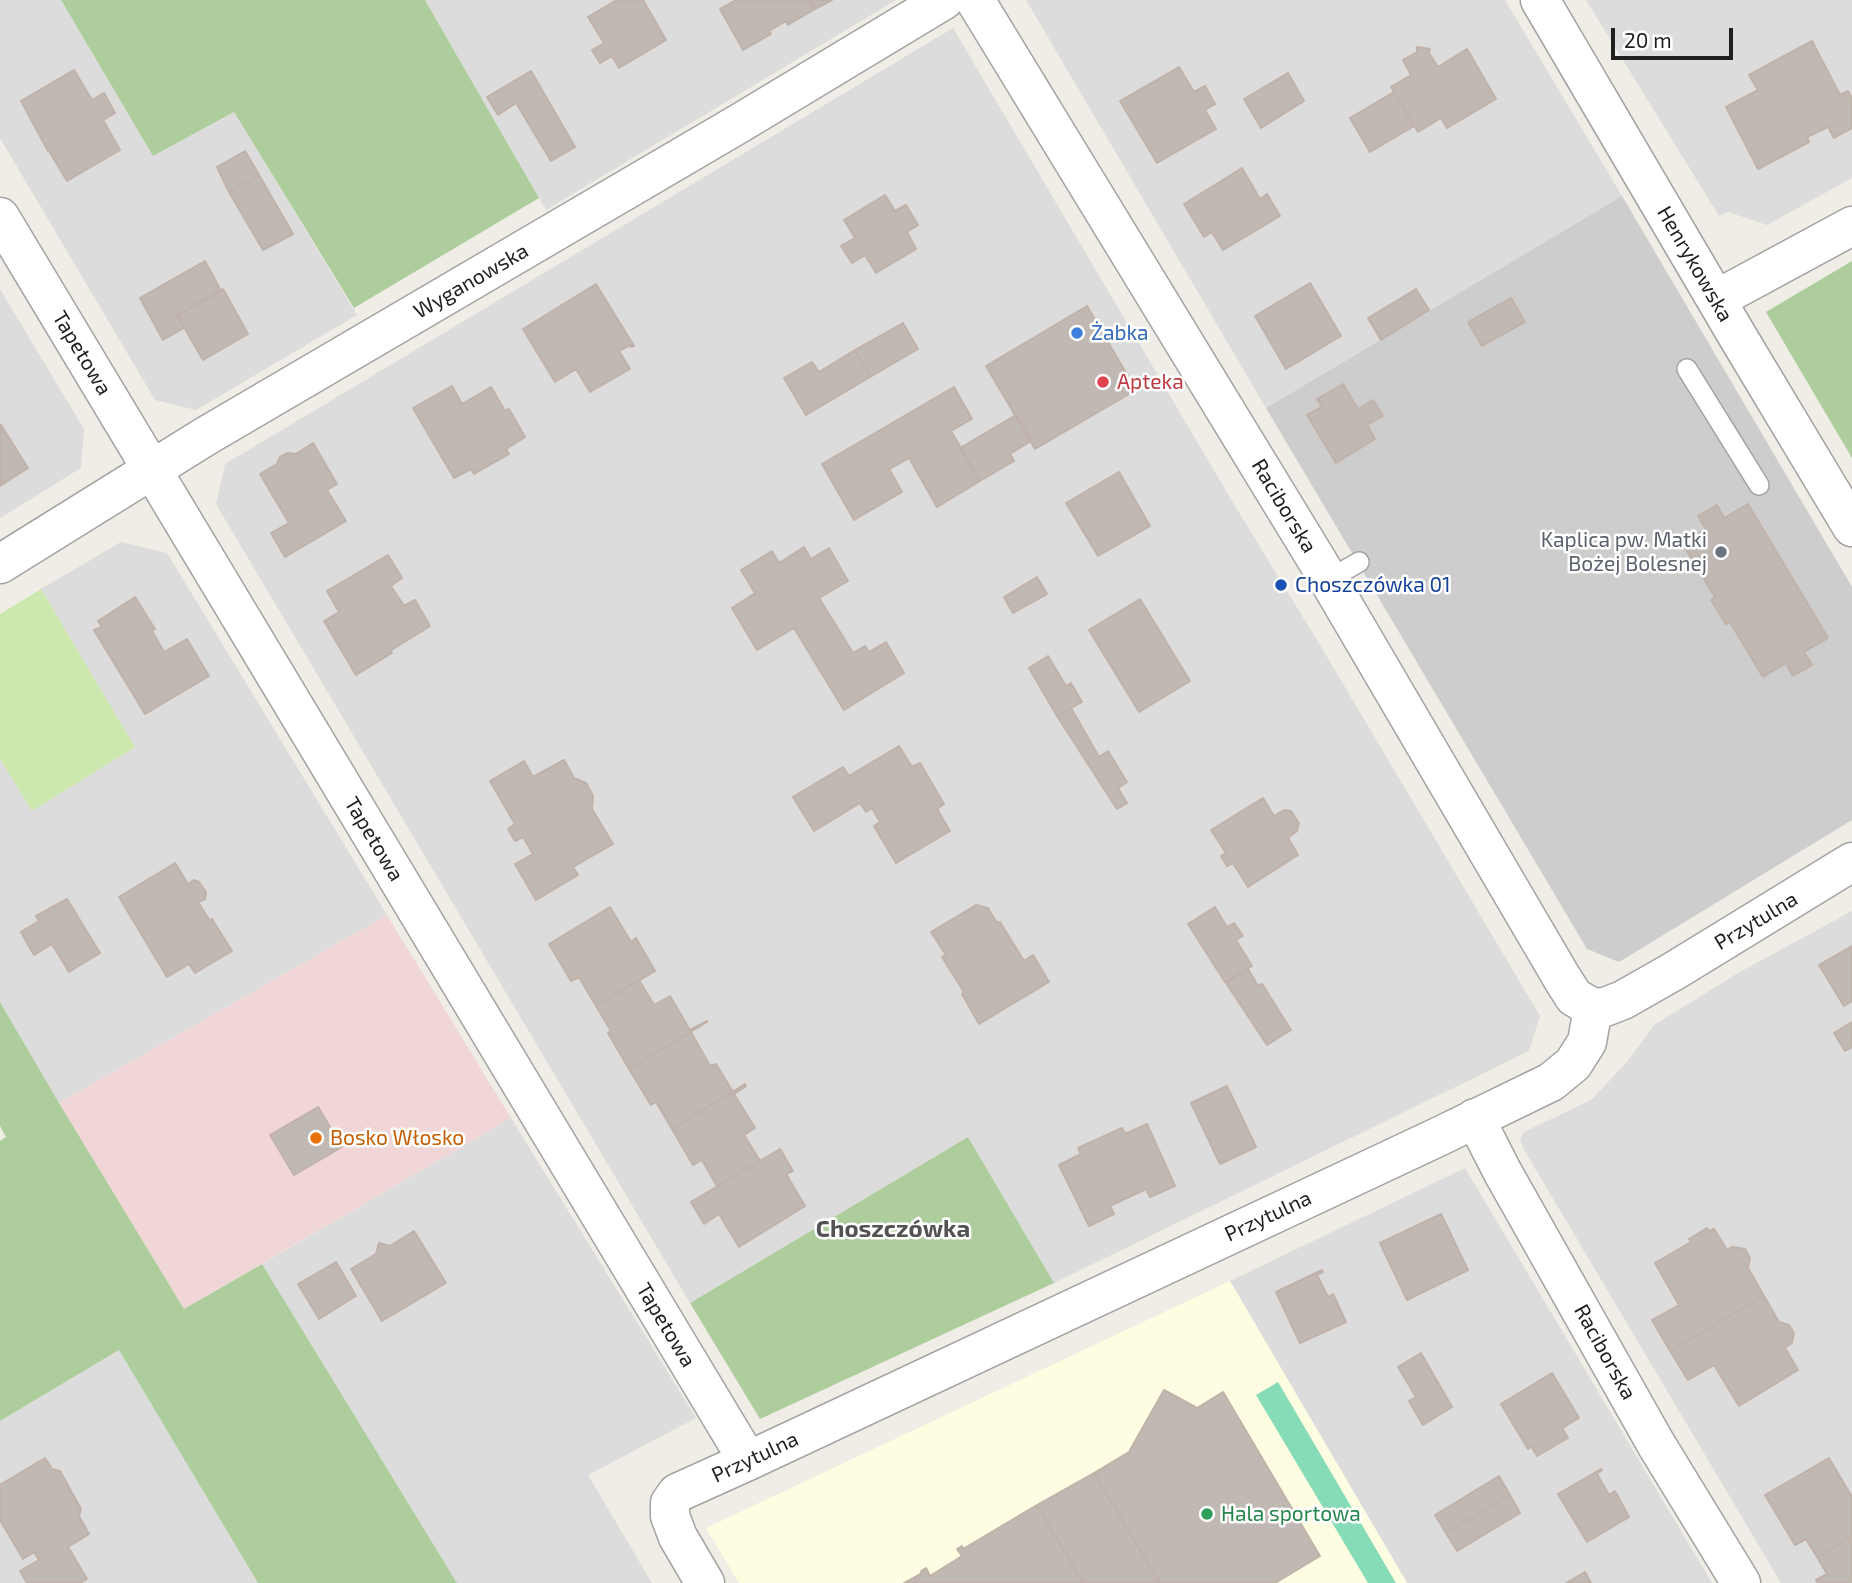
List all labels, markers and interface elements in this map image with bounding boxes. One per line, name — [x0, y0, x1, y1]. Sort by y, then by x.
scale bar — [1614, 14, 1736, 58]
text: 20 m — [1624, 27, 1672, 52]
street label: Henrykowska — [1652, 202, 1738, 326]
street label: Wyganowska — [409, 238, 533, 324]
street label: Tapetowa — [47, 306, 117, 400]
place label: Żabka — [1091, 320, 1149, 346]
marker: Żabka — [1069, 325, 1085, 341]
place label: Apteka — [1117, 369, 1184, 395]
marker: Apteka — [1095, 374, 1111, 390]
street label: Raciborska — [1246, 454, 1322, 558]
place label: Kaplica pw. Matki Bożej Bolesnej — [1541, 527, 1707, 577]
marker: Kaplica pw. Matki Bożej Bolesnej — [1713, 544, 1729, 560]
place label: Choszczówka 01 — [1295, 572, 1451, 598]
marker: Choszczówka 01 — [1273, 577, 1289, 593]
street label: Tapetowa — [339, 792, 409, 886]
street label: Przytulna — [1710, 886, 1802, 956]
place label: Bosko Włosko — [330, 1125, 464, 1151]
marker: Bosko Włosko — [308, 1130, 324, 1146]
street label: Przytulna — [1221, 1185, 1315, 1247]
district label: Choszczówka — [816, 1215, 970, 1243]
street label: Tapetowa — [631, 1278, 701, 1372]
street label: Raciborska — [1568, 1300, 1642, 1404]
street label: Przytulna — [708, 1426, 802, 1488]
place label: Hala sportowa — [1221, 1501, 1361, 1527]
marker: Hala sportowa — [1199, 1506, 1215, 1522]

